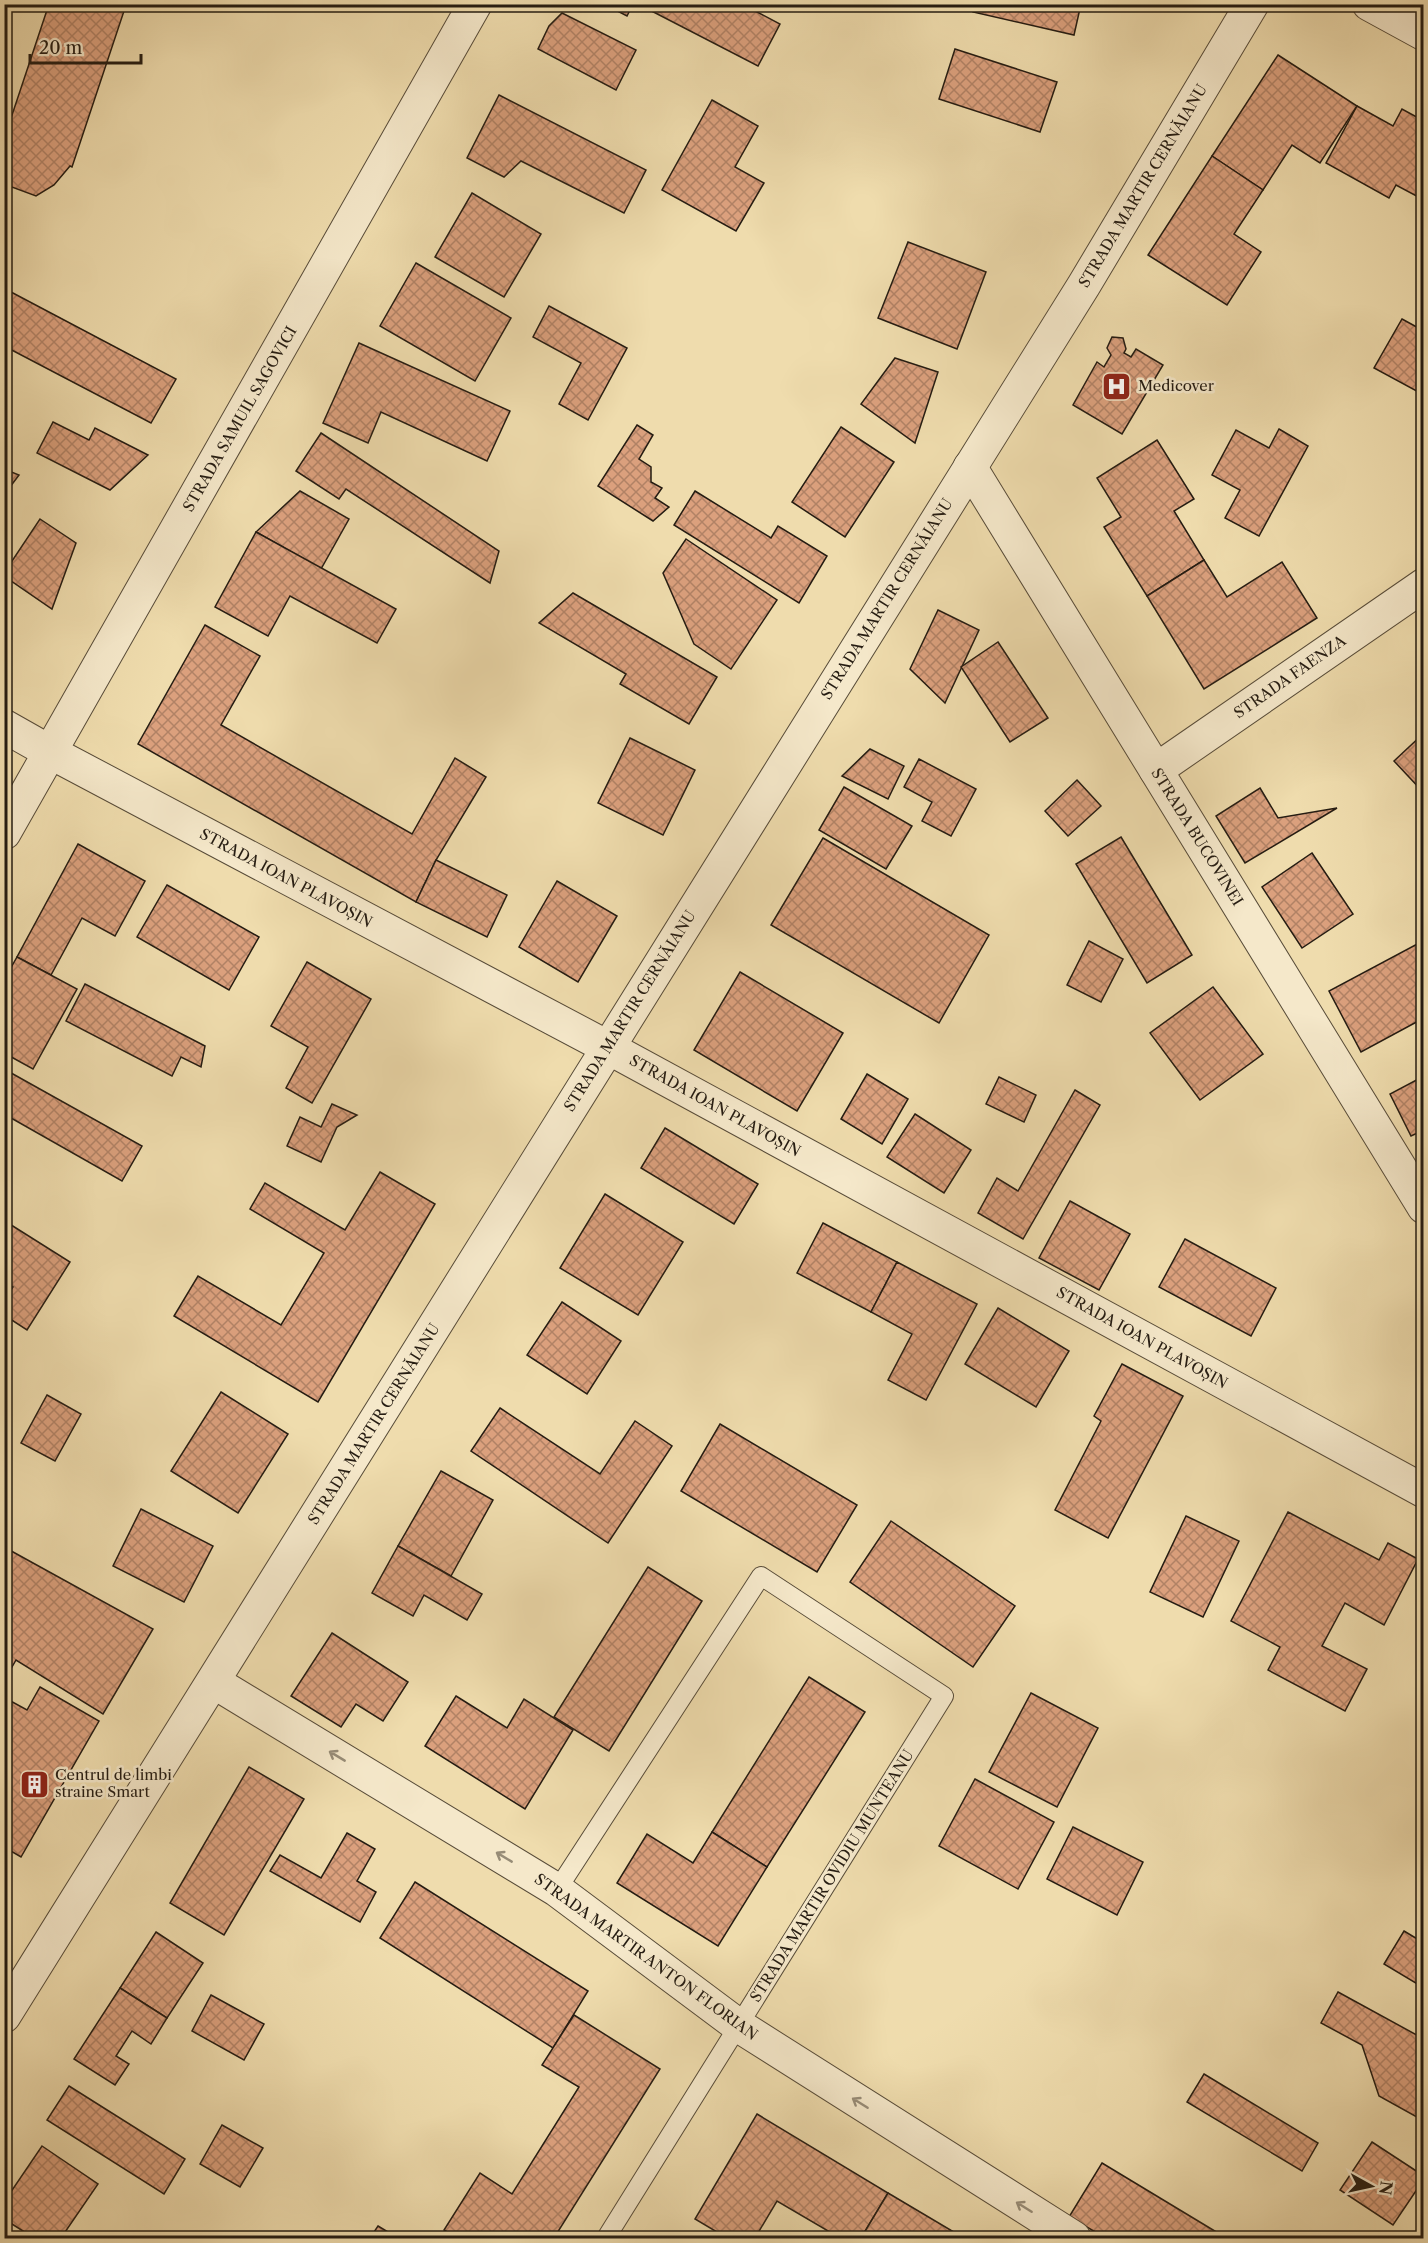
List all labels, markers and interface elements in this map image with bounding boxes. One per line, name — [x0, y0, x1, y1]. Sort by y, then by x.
scale bar — [30, 27, 141, 65]
text: 20 m — [39, 37, 83, 59]
street label: STRADA MARTIR CERNĂIANU — [1074, 80, 1211, 291]
street label: STRADA SAMUIL SAGOVICI — [179, 323, 301, 515]
hospital icon: Medicover — [1101, 370, 1133, 402]
place label: Medicover — [1138, 376, 1215, 395]
street label: STRADA MARTIR CERNĂIANU — [817, 494, 957, 703]
street label: STRADA FAENZA — [1230, 630, 1350, 722]
street label: STRADA BUCOVINEI — [1147, 764, 1248, 909]
street label: STRADA IOAN PLAVOȘIN — [197, 824, 376, 931]
street label: STRADA MARTIR CERNĂIANU — [560, 906, 700, 1115]
street label: STRADA IOAN PLAVOȘIN — [626, 1050, 804, 1161]
street label: STRADA IOAN PLAVOȘIN — [1053, 1282, 1231, 1393]
street label: STRADA MARTIR CERNĂIANU — [304, 1319, 444, 1528]
street label: STRADA MARTIR OVIDIU MUNTEANU — [746, 1746, 918, 2005]
one-way arrow — [329, 1750, 346, 1762]
place label: Centrul de limbi straine Smart — [55, 1765, 172, 1801]
building icon: Centrul de limbi straine Smart — [18, 1768, 50, 1800]
one-way arrow — [496, 1851, 513, 1863]
street label: STRADA MARTIR ANTON FLORIAN — [531, 1869, 762, 2044]
one-way arrow — [852, 2096, 869, 2108]
north arrow — [1341, 2156, 1401, 2216]
text: N — [1375, 2180, 1397, 2196]
one-way arrow — [1016, 2201, 1033, 2213]

